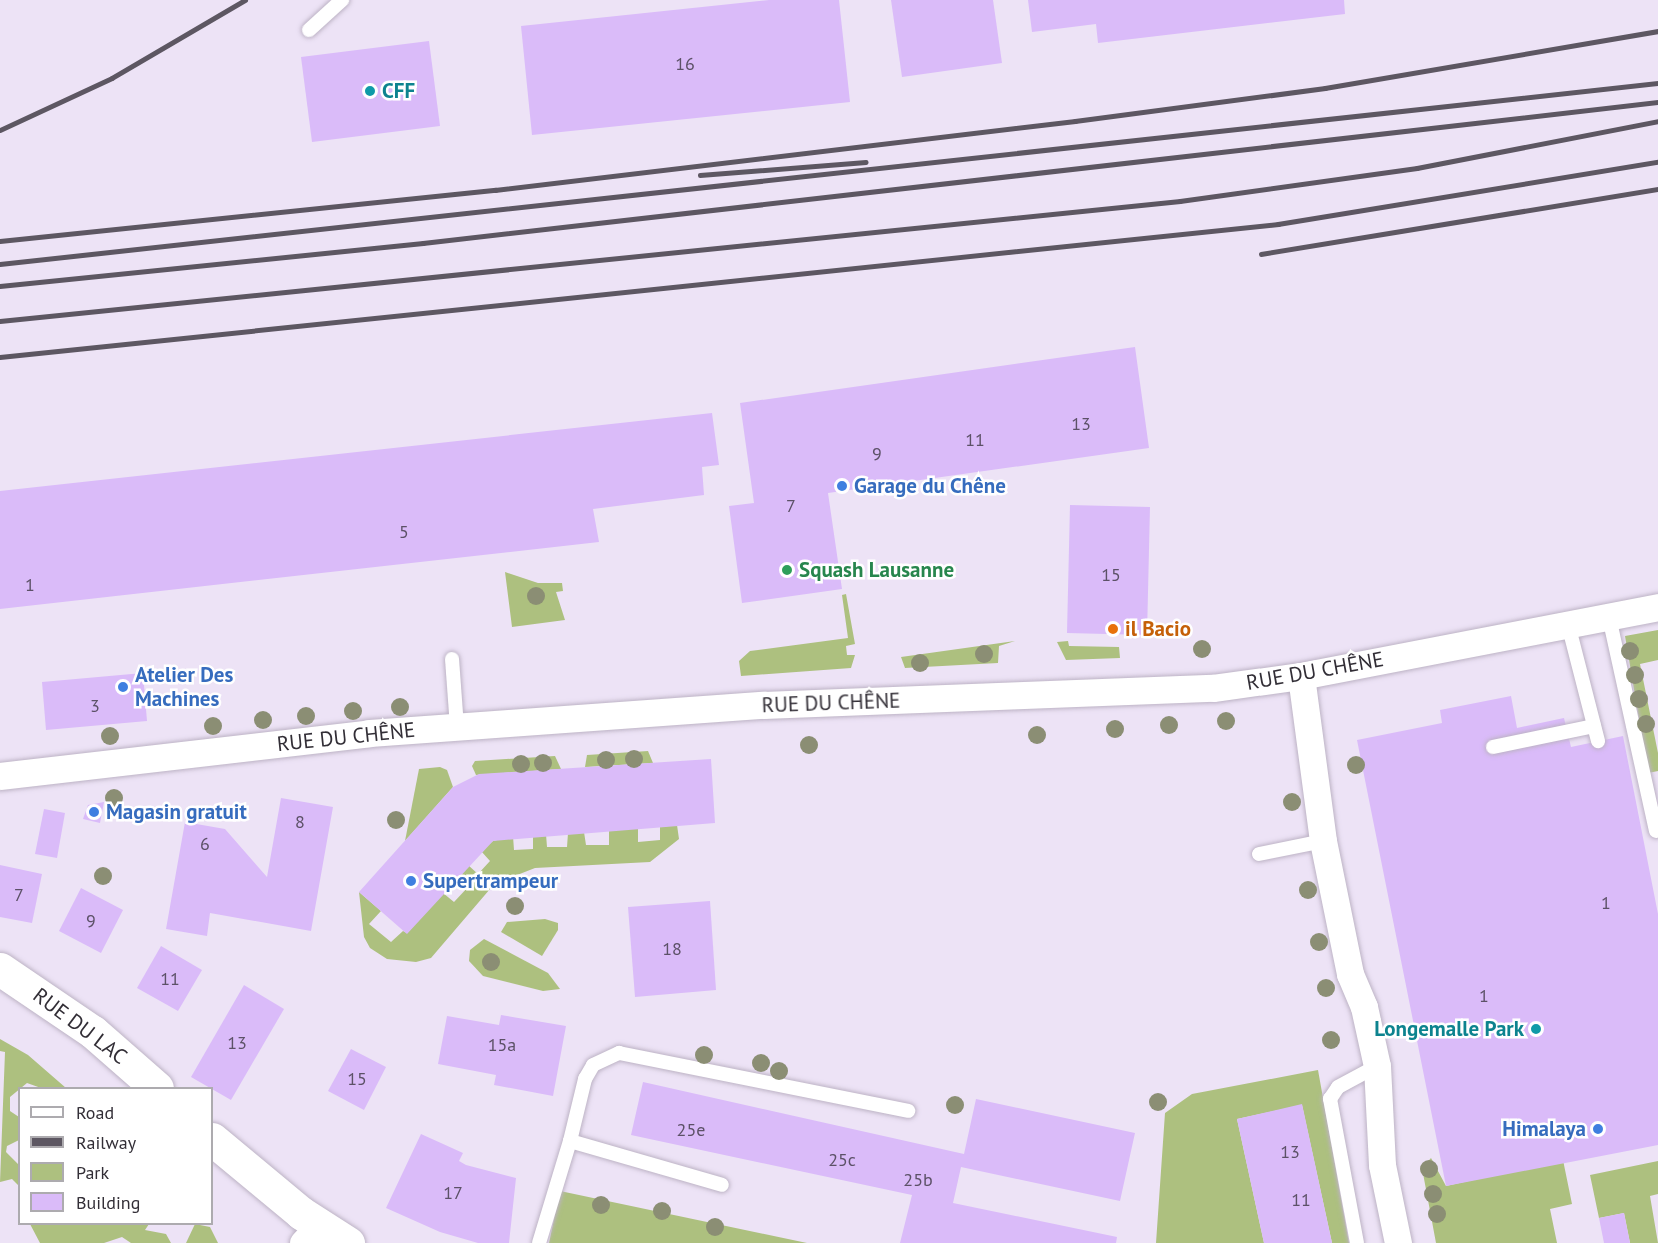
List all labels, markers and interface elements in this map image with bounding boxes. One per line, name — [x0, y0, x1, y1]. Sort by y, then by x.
house number: 16 — [675, 53, 695, 75]
place label: CFF — [382, 78, 415, 104]
marker: CFF — [363, 84, 377, 98]
house number: 13 — [1071, 413, 1091, 435]
house number: 11 — [965, 429, 985, 451]
house number: 9 — [872, 443, 882, 465]
place label: Garage du Chêne — [854, 473, 1006, 499]
marker: Garage du Chêne — [835, 479, 849, 493]
house number: 7 — [786, 495, 796, 517]
house number: 5 — [399, 521, 409, 543]
place label: Squash Lausanne — [799, 557, 954, 583]
marker: Squash Lausanne — [780, 563, 794, 577]
house number: 15 — [1101, 564, 1121, 586]
house number: 1 — [25, 574, 35, 596]
place label: il Bacio — [1125, 616, 1191, 642]
marker: il Bacio — [1106, 622, 1120, 636]
street label: RUE DU CHÊNE — [1244, 647, 1386, 695]
place label: Atelier Des Machines — [135, 662, 233, 712]
marker: Atelier Des Machines — [116, 680, 130, 694]
street label: RUE DU CHÊNE — [761, 688, 901, 718]
house number: 3 — [90, 695, 100, 717]
street label: RUE DU CHÊNE — [276, 717, 416, 757]
place label: Magasin gratuit — [106, 799, 247, 825]
marker: Magasin gratuit — [87, 805, 101, 819]
house number: 8 — [295, 811, 305, 833]
house number: 6 — [200, 833, 210, 855]
place label: Supertrampeur — [423, 868, 558, 894]
marker: Supertrampeur — [404, 874, 418, 888]
house number: 7 — [14, 884, 24, 906]
house number: 1 — [1601, 892, 1611, 914]
house number: 9 — [86, 910, 96, 932]
house number: 18 — [662, 938, 682, 960]
house number: 11 — [160, 968, 180, 990]
street label: RUE DU LAC — [28, 983, 132, 1069]
house number: 1 — [1479, 985, 1489, 1007]
place label: Longemalle Park — [1374, 1016, 1524, 1042]
marker: Longemalle Park — [1529, 1022, 1543, 1036]
house number: 13 — [227, 1032, 247, 1054]
house number: 15a — [488, 1034, 516, 1056]
house number: 15 — [347, 1068, 367, 1090]
legend — [18, 1087, 213, 1225]
text: Road — [76, 1101, 114, 1124]
place label: Himalaya — [1502, 1116, 1586, 1142]
house number: 25e — [677, 1119, 705, 1141]
marker: Himalaya — [1591, 1122, 1605, 1136]
text: Railway — [76, 1131, 136, 1154]
house number: 13 — [1280, 1141, 1300, 1163]
house number: 25c — [828, 1149, 856, 1171]
text: Park — [76, 1161, 109, 1184]
house number: 25b — [903, 1169, 933, 1191]
house number: 17 — [443, 1182, 463, 1204]
house number: 11 — [1291, 1189, 1311, 1211]
text: Building — [76, 1191, 140, 1214]

